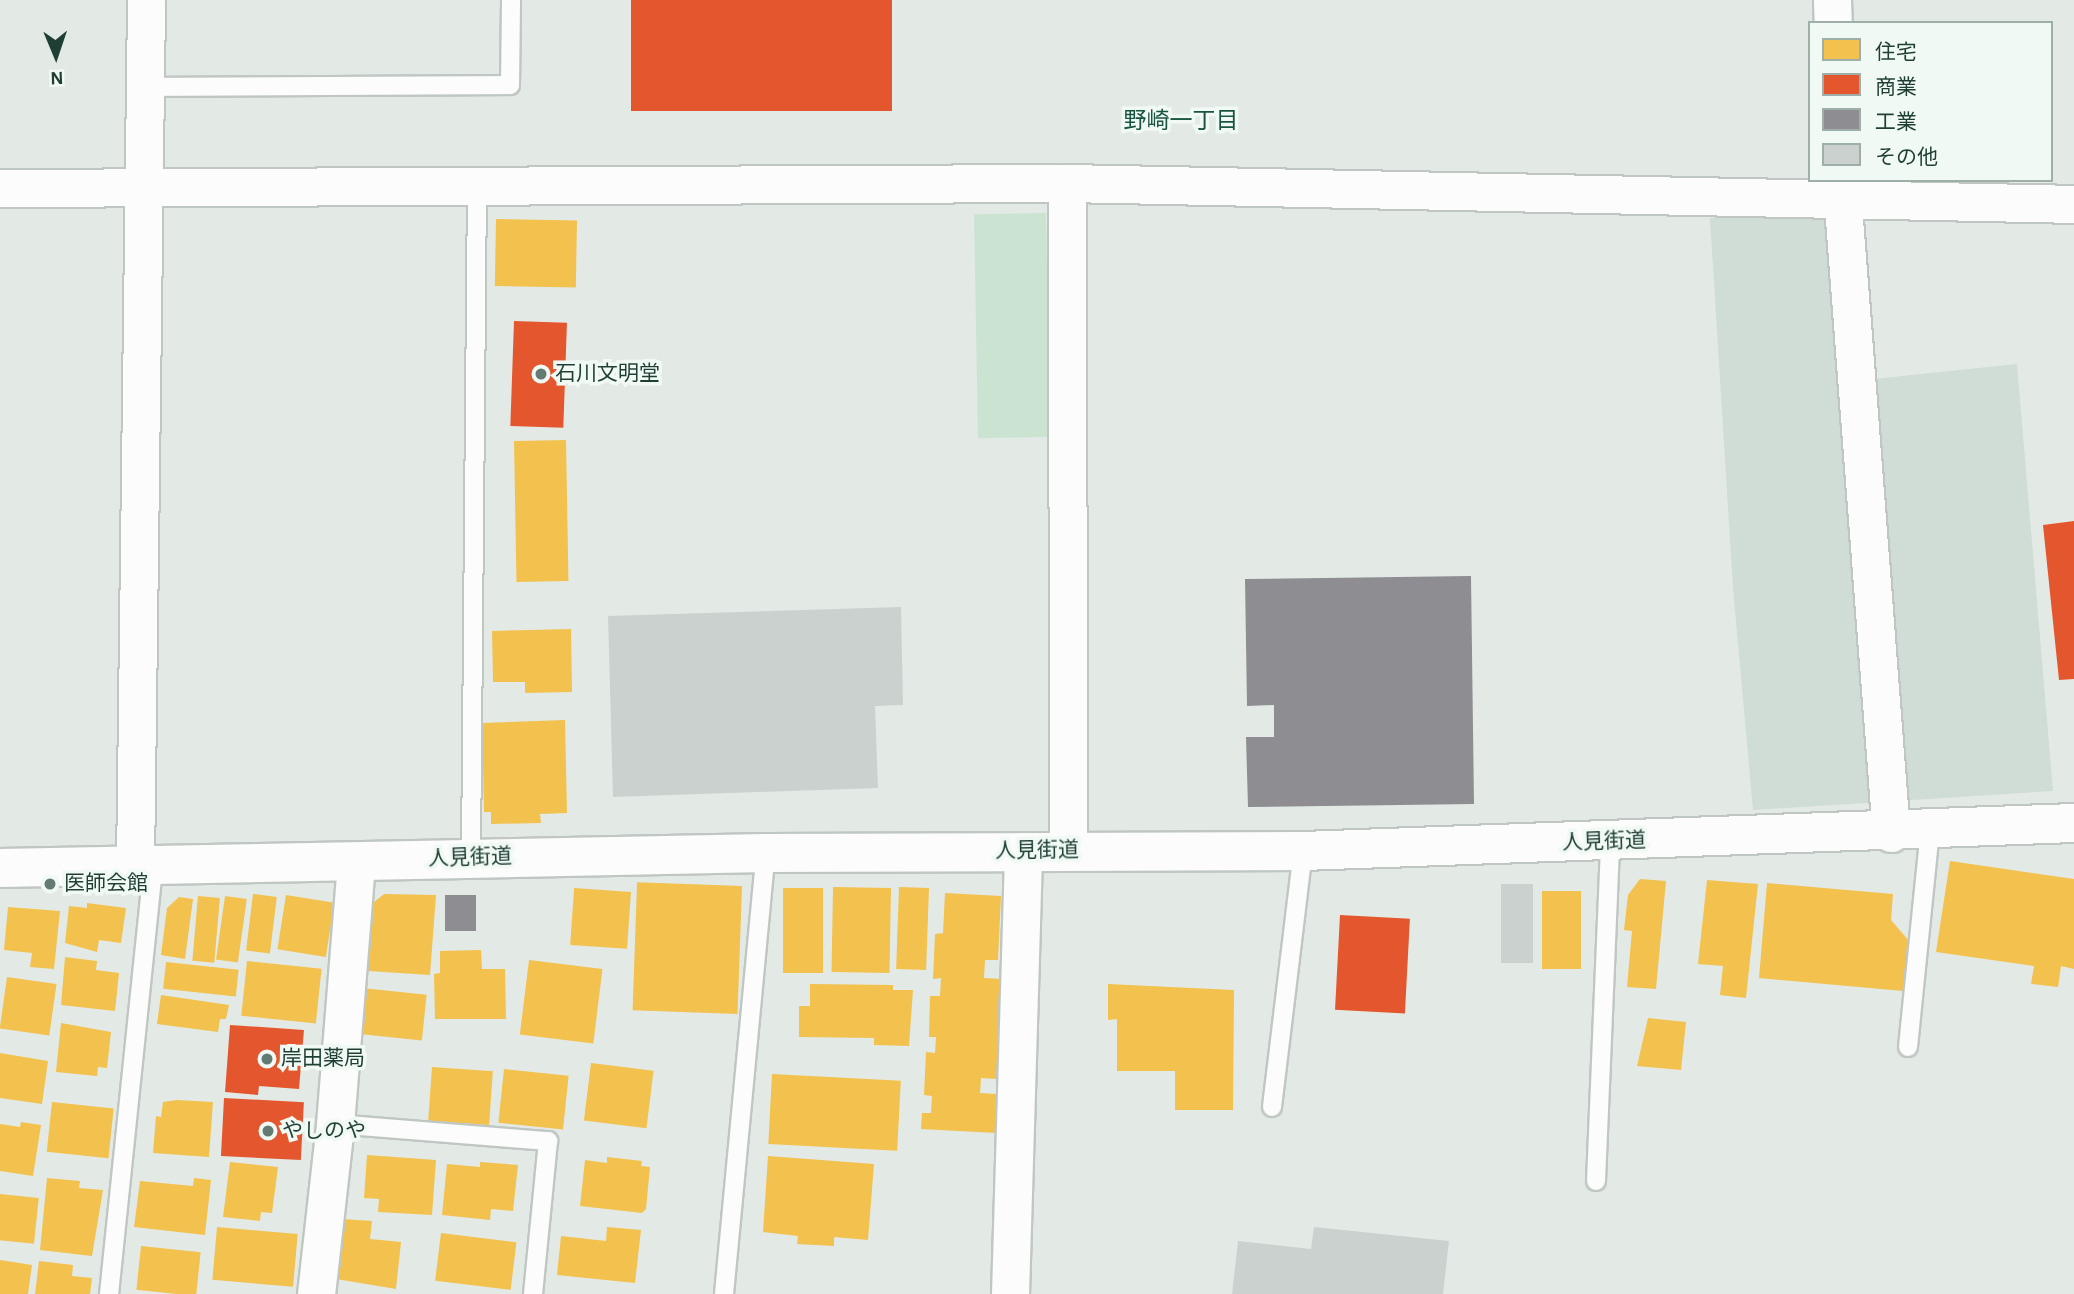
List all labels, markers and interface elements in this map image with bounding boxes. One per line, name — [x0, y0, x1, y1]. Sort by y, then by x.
north arrow — [21, 21, 91, 91]
legend — [1808, 21, 2053, 182]
text: 住宅 — [1875, 42, 1917, 63]
text: N — [50, 68, 64, 87]
text: 商業 — [1875, 77, 1917, 98]
district label: 野崎一丁目 — [1124, 108, 1238, 136]
text: 工業 — [1875, 112, 1917, 133]
text: その他 — [1875, 147, 1938, 168]
place label: 石川文明堂 — [555, 361, 660, 387]
marker: 石川文明堂 — [533, 366, 549, 382]
street label: 人見街道 — [1562, 828, 1646, 856]
street label: 人見街道 — [995, 838, 1079, 864]
street label: 人見街道 — [428, 844, 512, 872]
place label: 医師会館 — [64, 871, 148, 897]
marker: 医師会館 — [42, 876, 58, 892]
place label: 岸田薬局 — [281, 1046, 365, 1072]
marker: 岸田薬局 — [259, 1051, 275, 1067]
place label: やしのや — [282, 1118, 366, 1144]
marker: やしのや — [260, 1123, 276, 1139]

